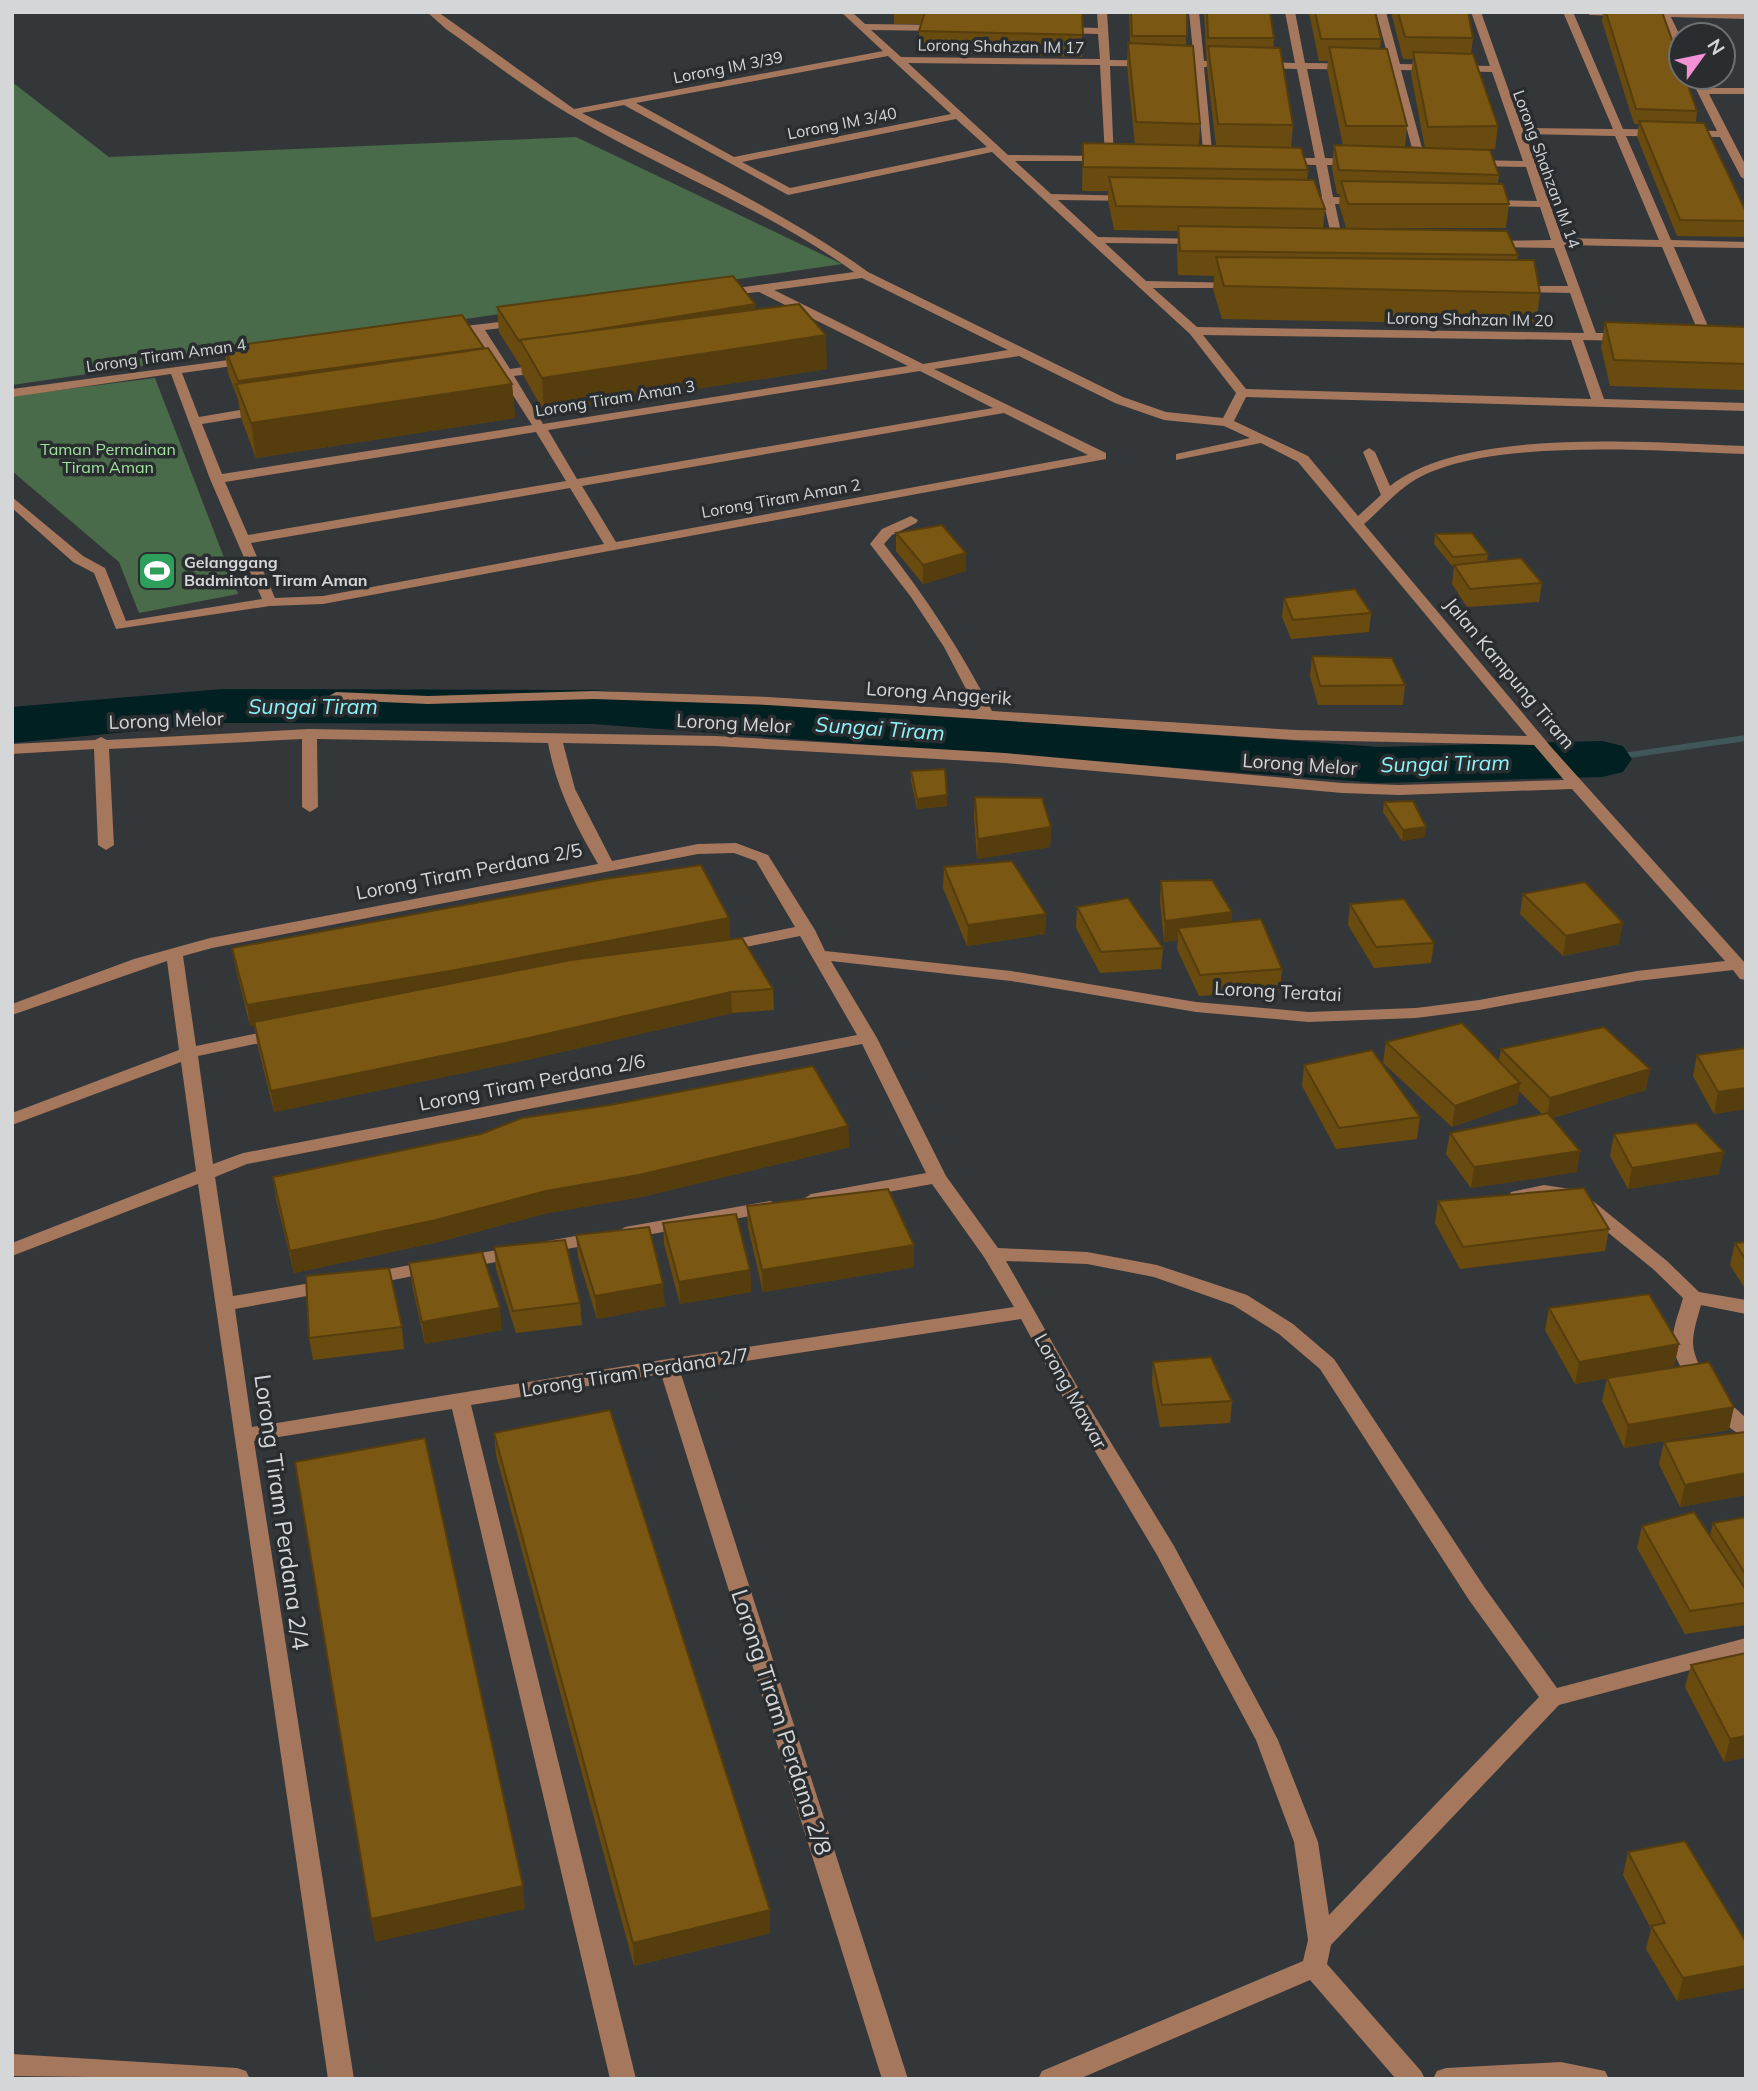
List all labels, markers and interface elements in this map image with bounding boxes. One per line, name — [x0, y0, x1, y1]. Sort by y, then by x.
north arrow — [1667, 21, 1737, 91]
text: N — [1702, 34, 1730, 59]
street label: Lorong Shahzan IM 17 — [917, 35, 1085, 57]
street label: Lorong IM 3/39 — [671, 47, 785, 87]
street label: Lorong Shahzan IM 14 — [1509, 87, 1585, 251]
street label: Lorong IM 3/40 — [785, 103, 899, 143]
street label: Lorong Shahzan IM 20 — [1386, 308, 1554, 330]
street label: Lorong Tiram Aman 4 — [85, 334, 248, 376]
street label: Lorong Tiram Aman 3 — [534, 375, 696, 421]
park label: Taman Permainan Tiram Aman — [40, 439, 176, 477]
street label: Lorong Tiram Aman 2 — [700, 474, 862, 522]
sports icon: Gelanggang Badminton Tiram Aman — [136, 550, 178, 592]
place label: Gelanggang Badminton Tiram Aman — [184, 552, 368, 590]
street label: Jalan Kampung Tiram — [1440, 592, 1580, 754]
street label: Lorong Anggerik — [865, 676, 1013, 710]
water label: Sungai Tiram — [248, 693, 378, 719]
street label: Lorong Melor — [108, 706, 224, 734]
street label: Lorong Melor — [676, 708, 792, 738]
water label: Sungai Tiram — [815, 711, 945, 745]
street label: Lorong Melor — [1242, 748, 1358, 780]
water label: Sungai Tiram — [1380, 749, 1510, 777]
street label: Lorong Tiram Perdana 2/5 — [354, 837, 584, 905]
street label: Lorong Teratai — [1214, 976, 1342, 1006]
street label: Lorong Tiram Perdana 2/6 — [417, 1048, 647, 1116]
street label: Lorong Mawar — [1029, 1329, 1113, 1453]
street label: Lorong Tiram Perdana 2/7 — [520, 1342, 750, 1402]
street label: Lorong Tiram Perdana 2/4 — [248, 1372, 316, 1652]
street label: Lorong Tiram Perdana 2/8 — [725, 1585, 839, 1859]

